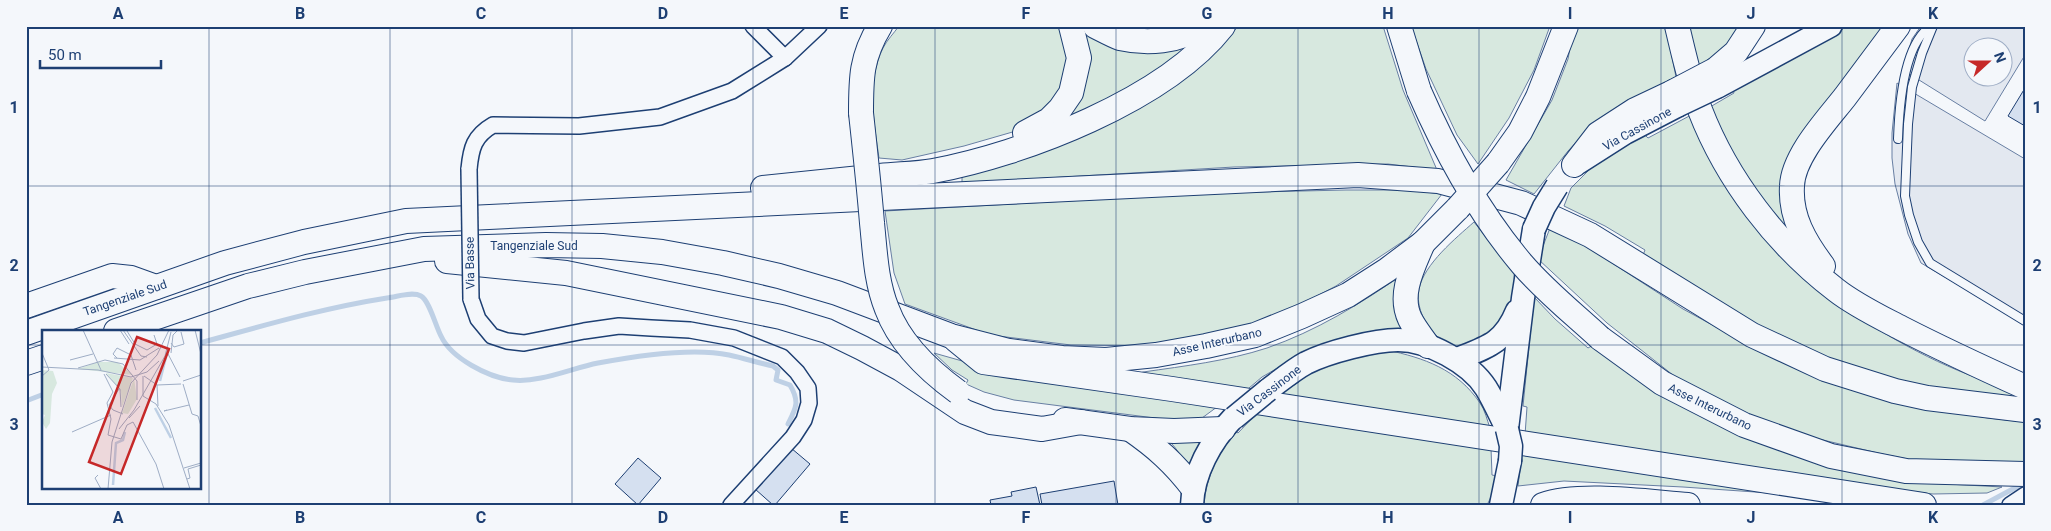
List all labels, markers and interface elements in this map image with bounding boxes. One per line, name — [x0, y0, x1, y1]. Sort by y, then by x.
text: A — [113, 4, 124, 23]
text: B — [295, 4, 305, 23]
text: C — [476, 4, 486, 23]
text: D — [658, 4, 668, 23]
text: E — [840, 4, 849, 23]
text: F — [1022, 4, 1031, 23]
text: G — [1202, 4, 1213, 23]
text: H — [1382, 4, 1394, 23]
text: I — [1568, 4, 1572, 23]
text: J — [1747, 4, 1755, 23]
text: K — [1928, 4, 1939, 23]
scale bar — [40, 38, 161, 70]
north arrow — [1964, 38, 2014, 88]
text: 50 m — [48, 46, 82, 64]
text: N — [1991, 50, 2009, 65]
text: 1 — [9, 98, 19, 117]
text: 1 — [2032, 98, 2042, 117]
street label: Via Cassinone — [1600, 104, 1674, 154]
street label: Via Basse — [463, 236, 477, 290]
street label: Tangenziale Sud — [490, 239, 578, 253]
text: 2 — [9, 256, 19, 275]
text: 2 — [2032, 256, 2042, 275]
street label: Tangenziale Sud — [81, 277, 169, 319]
street label: Asse Interurbano — [1171, 325, 1263, 359]
inset map — [42, 330, 201, 488]
street label: Via Cassinone — [1234, 362, 1304, 420]
street label: Asse Interurbano — [1666, 381, 1754, 433]
text: 3 — [9, 415, 19, 434]
text: 3 — [2032, 415, 2042, 434]
text: A — [113, 508, 124, 527]
text: B — [295, 508, 305, 527]
text: C — [476, 508, 486, 527]
text: D — [658, 508, 668, 527]
text: E — [840, 508, 849, 527]
text: F — [1022, 508, 1031, 527]
text: G — [1202, 508, 1213, 527]
text: H — [1382, 508, 1394, 527]
text: I — [1568, 508, 1572, 527]
text: J — [1747, 508, 1755, 527]
text: K — [1928, 508, 1939, 527]

